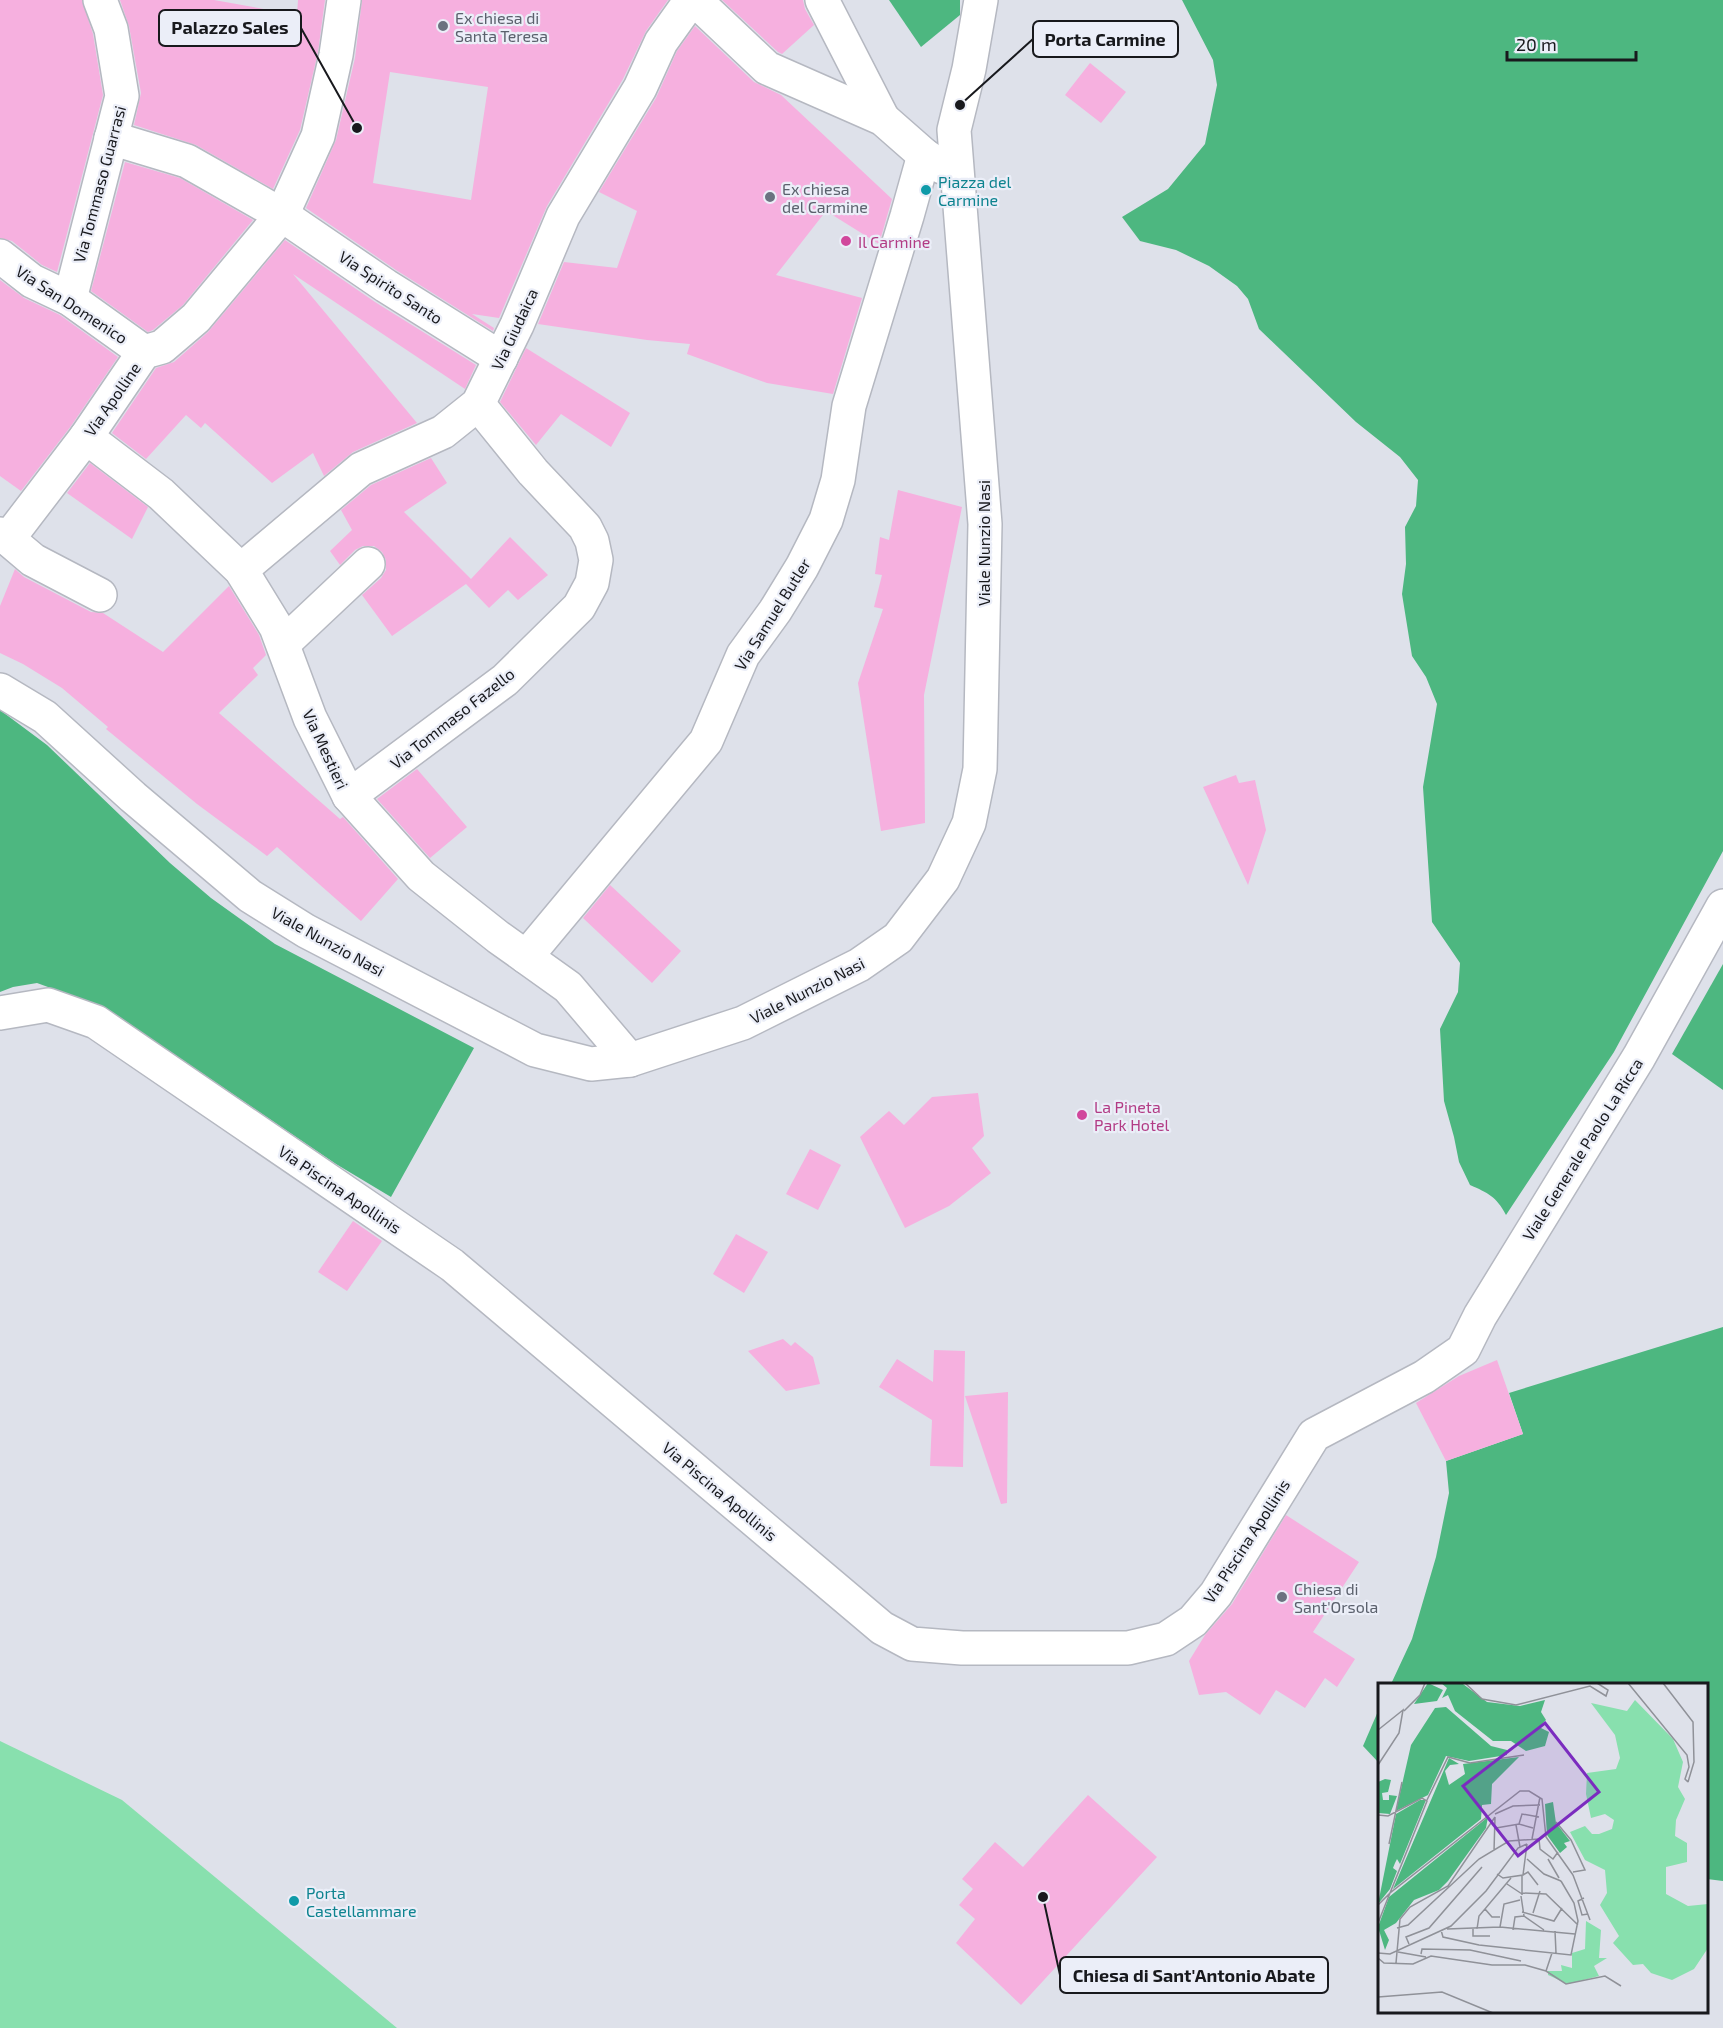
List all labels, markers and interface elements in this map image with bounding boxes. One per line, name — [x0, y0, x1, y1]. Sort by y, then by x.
place label: Ex chiesa di Santa Teresa — [455, 8, 548, 45]
callout: Palazzo Sales — [159, 10, 301, 46]
text: Palazzo Sales — [171, 16, 289, 38]
marker: Ex chiesa di Santa Teresa — [436, 19, 450, 33]
callout: Porta Carmine — [1033, 21, 1178, 57]
scale bar — [1507, 24, 1636, 62]
text: Porta Carmine — [1044, 28, 1166, 50]
text: 20 m — [1516, 33, 1557, 55]
street label: Via Tommaso Guarrasi — [69, 104, 129, 264]
place label: Piazza del Carmine — [938, 172, 1012, 209]
place label: Ex chiesa del Carmine — [782, 179, 868, 216]
marker: Piazza del Carmine — [919, 183, 933, 197]
marker: Ex chiesa del Carmine — [763, 190, 777, 204]
place label: Il Carmine — [858, 232, 930, 251]
marker: Il Carmine — [839, 234, 853, 248]
street label: Via Spirito Santo — [336, 246, 446, 328]
street label: Via San Domenico — [13, 261, 131, 347]
street label: Via Giudaica — [487, 285, 541, 373]
street label: Via Apolline — [80, 359, 144, 439]
street label: Viale Nunzio Nasi — [974, 480, 993, 606]
street label: Via Samuel Butler — [730, 554, 814, 673]
street label: Via Tommaso Fazello — [386, 664, 518, 772]
street label: Via Mestieri — [299, 706, 353, 792]
street label: Viale Nunzio Nasi — [268, 902, 388, 980]
street label: Viale Nunzio Nasi — [747, 953, 867, 1027]
street label: Viale Generale Paolo La Ricca — [1518, 1054, 1646, 1244]
place label: La Pineta Park Hotel — [1094, 1097, 1170, 1134]
marker: La Pineta Park Hotel — [1075, 1108, 1089, 1122]
street label: Via Piscina Apollinis — [275, 1141, 405, 1237]
street label: Via Piscina Apollinis — [659, 1437, 781, 1545]
street label: Via Piscina Apollinis — [1199, 1476, 1293, 1606]
place label: Chiesa di Sant'Orsola — [1294, 1579, 1378, 1616]
marker: Chiesa di Sant'Orsola — [1275, 1590, 1289, 1604]
inset map — [1378, 1683, 1708, 2013]
place label: Porta Castellammare — [306, 1883, 417, 1920]
marker: Porta Castellammare — [287, 1894, 301, 1908]
callout: Chiesa di Sant'Antonio Abate — [1060, 1957, 1328, 1993]
text: Chiesa di Sant'Antonio Abate — [1073, 1964, 1315, 1986]

